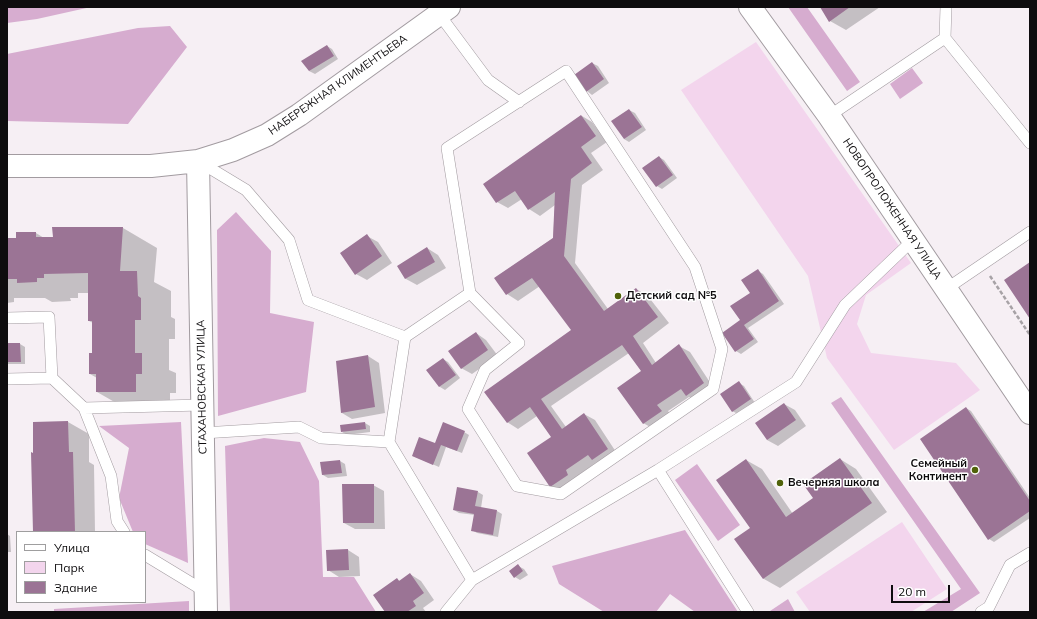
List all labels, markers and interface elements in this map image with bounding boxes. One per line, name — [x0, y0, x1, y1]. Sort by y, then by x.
street label: НАБЕРЕЖНАЯ КЛИМЕНТЬЕВА — [266, 32, 410, 138]
street label: НОВОПРОЛОЖЕННАЯ УЛИЦА — [840, 136, 944, 282]
place label: Детский сад №5 — [626, 289, 717, 303]
marker: Детский сад №5 — [613, 291, 623, 301]
street label: СТАХАНОВСКАЯ УЛИЦА — [194, 320, 210, 454]
place label: Семейный Континент — [909, 457, 967, 483]
marker: Семейный Континент — [970, 465, 980, 475]
place label: Вечерняя школа — [788, 476, 880, 490]
marker: Вечерняя школа — [775, 478, 785, 488]
legend — [16, 531, 146, 603]
text: Улица — [54, 540, 90, 555]
text: Парк — [54, 560, 84, 575]
scale bar — [893, 577, 952, 603]
text: Здание — [54, 580, 97, 595]
text: 20 m — [898, 584, 926, 599]

